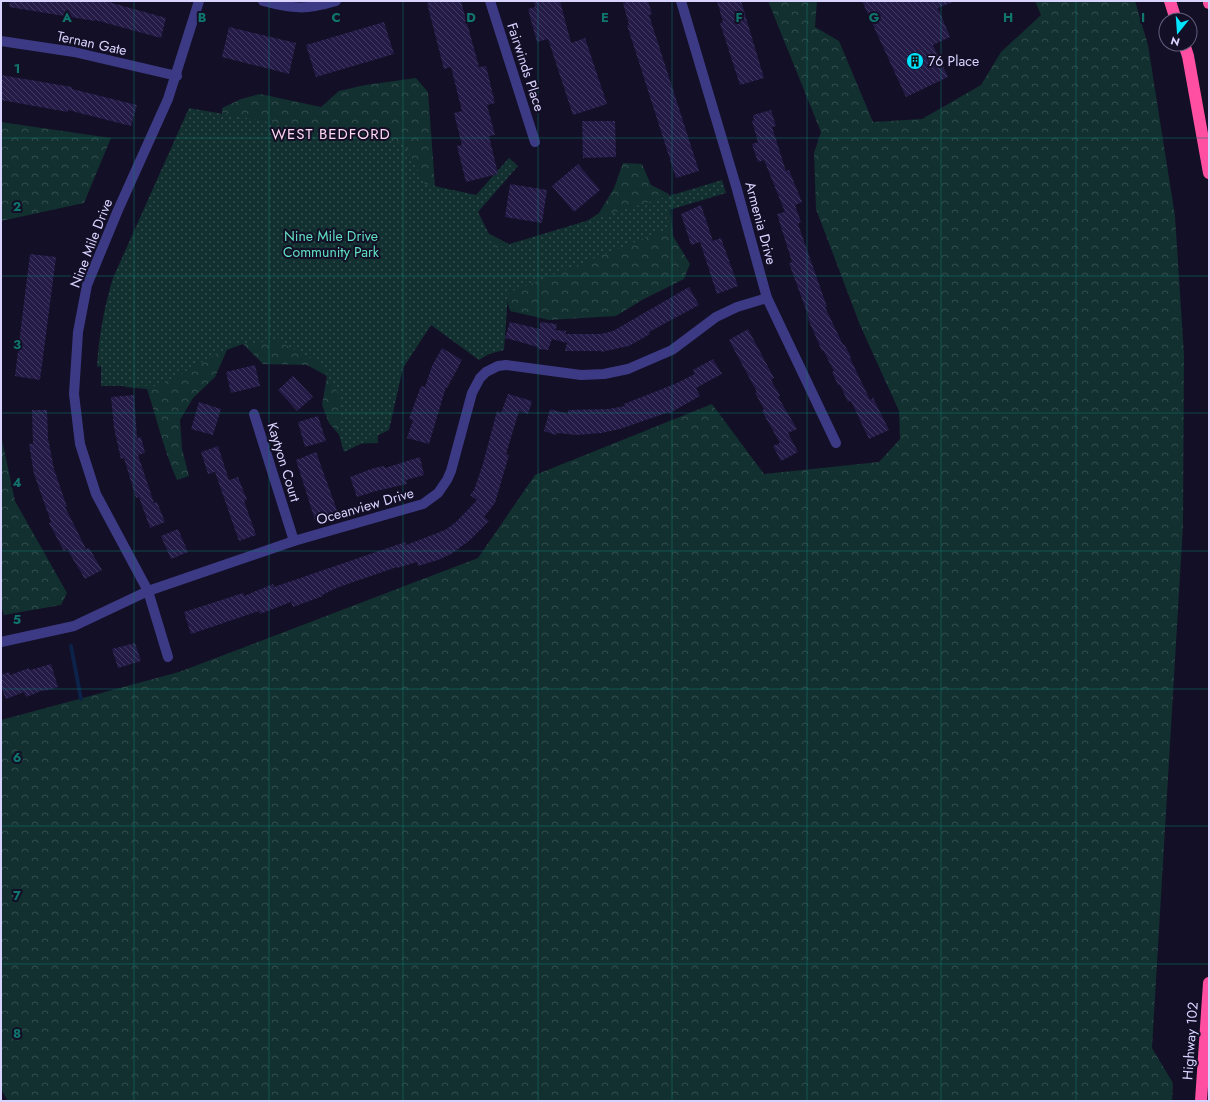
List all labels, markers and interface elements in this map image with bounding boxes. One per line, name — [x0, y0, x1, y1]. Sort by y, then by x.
text: A — [61, 8, 72, 27]
text: B — [198, 8, 207, 27]
text: C — [331, 8, 341, 27]
text: D — [466, 8, 476, 27]
text: E — [601, 8, 609, 27]
text: F — [735, 8, 743, 27]
text: G — [869, 8, 880, 27]
text: H — [1003, 8, 1013, 27]
text: I — [1141, 8, 1145, 27]
north arrow — [1158, 12, 1198, 52]
street label: Fairwinds Place — [502, 20, 550, 114]
street label: Ternan Gate — [55, 26, 129, 60]
text: N — [1169, 33, 1182, 50]
building icon: 76 Place — [905, 51, 925, 71]
place label: 76 Place — [928, 51, 979, 71]
text: 1 — [14, 59, 20, 78]
district label: WEST BEDFORD — [271, 123, 391, 145]
street label: Armenia Drive — [740, 179, 782, 267]
street label: Nine Mile Drive — [65, 196, 117, 290]
text: 2 — [13, 197, 21, 216]
park label: Nine Mile Drive Community Park — [283, 226, 380, 262]
text: 3 — [13, 335, 21, 354]
street label: Kaytyon Court — [262, 420, 306, 505]
text: 4 — [12, 473, 22, 492]
street label: Oceanview Drive — [314, 483, 416, 529]
text: 5 — [13, 610, 21, 629]
text: 6 — [13, 748, 22, 767]
text: 7 — [13, 886, 21, 905]
street label: Highway 102 — [1177, 1001, 1203, 1081]
text: 8 — [13, 1024, 21, 1043]

